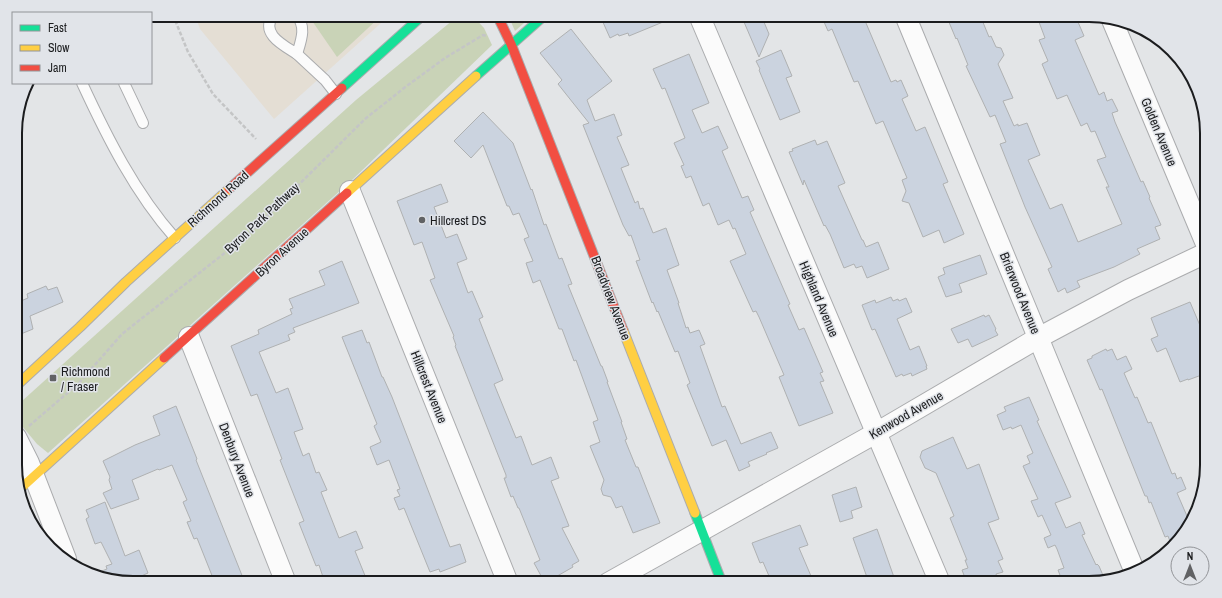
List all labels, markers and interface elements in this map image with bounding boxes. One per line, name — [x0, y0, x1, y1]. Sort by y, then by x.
legend — [12, 12, 152, 84]
text: Fast — [48, 20, 67, 36]
text: Slow — [48, 40, 70, 56]
text: Jam — [48, 60, 67, 76]
street label: Golden Avenue — [1137, 95, 1181, 169]
street label: Richmond Road — [184, 167, 252, 231]
street label: Byron Park Pathway — [221, 178, 304, 257]
place label: Hillcrest DS — [430, 212, 486, 229]
marker: Hillcrest DS — [417, 215, 427, 225]
street label: Byron Avenue — [252, 223, 312, 280]
street label: Brierwood Avenue — [996, 250, 1044, 337]
street label: Broadview Avenue — [587, 254, 635, 343]
street label: Highland Avenue — [795, 258, 843, 340]
street label: Hillcrest Avenue — [407, 348, 451, 426]
place label: Richmond / Fraser — [61, 363, 110, 395]
marker: Richmond / Fraser — [48, 373, 58, 383]
street label: Kenwood Avenue — [866, 387, 946, 443]
street label: Denbury Avenue — [215, 420, 259, 500]
north arrow — [1170, 546, 1210, 586]
text: N — [1187, 549, 1193, 563]

